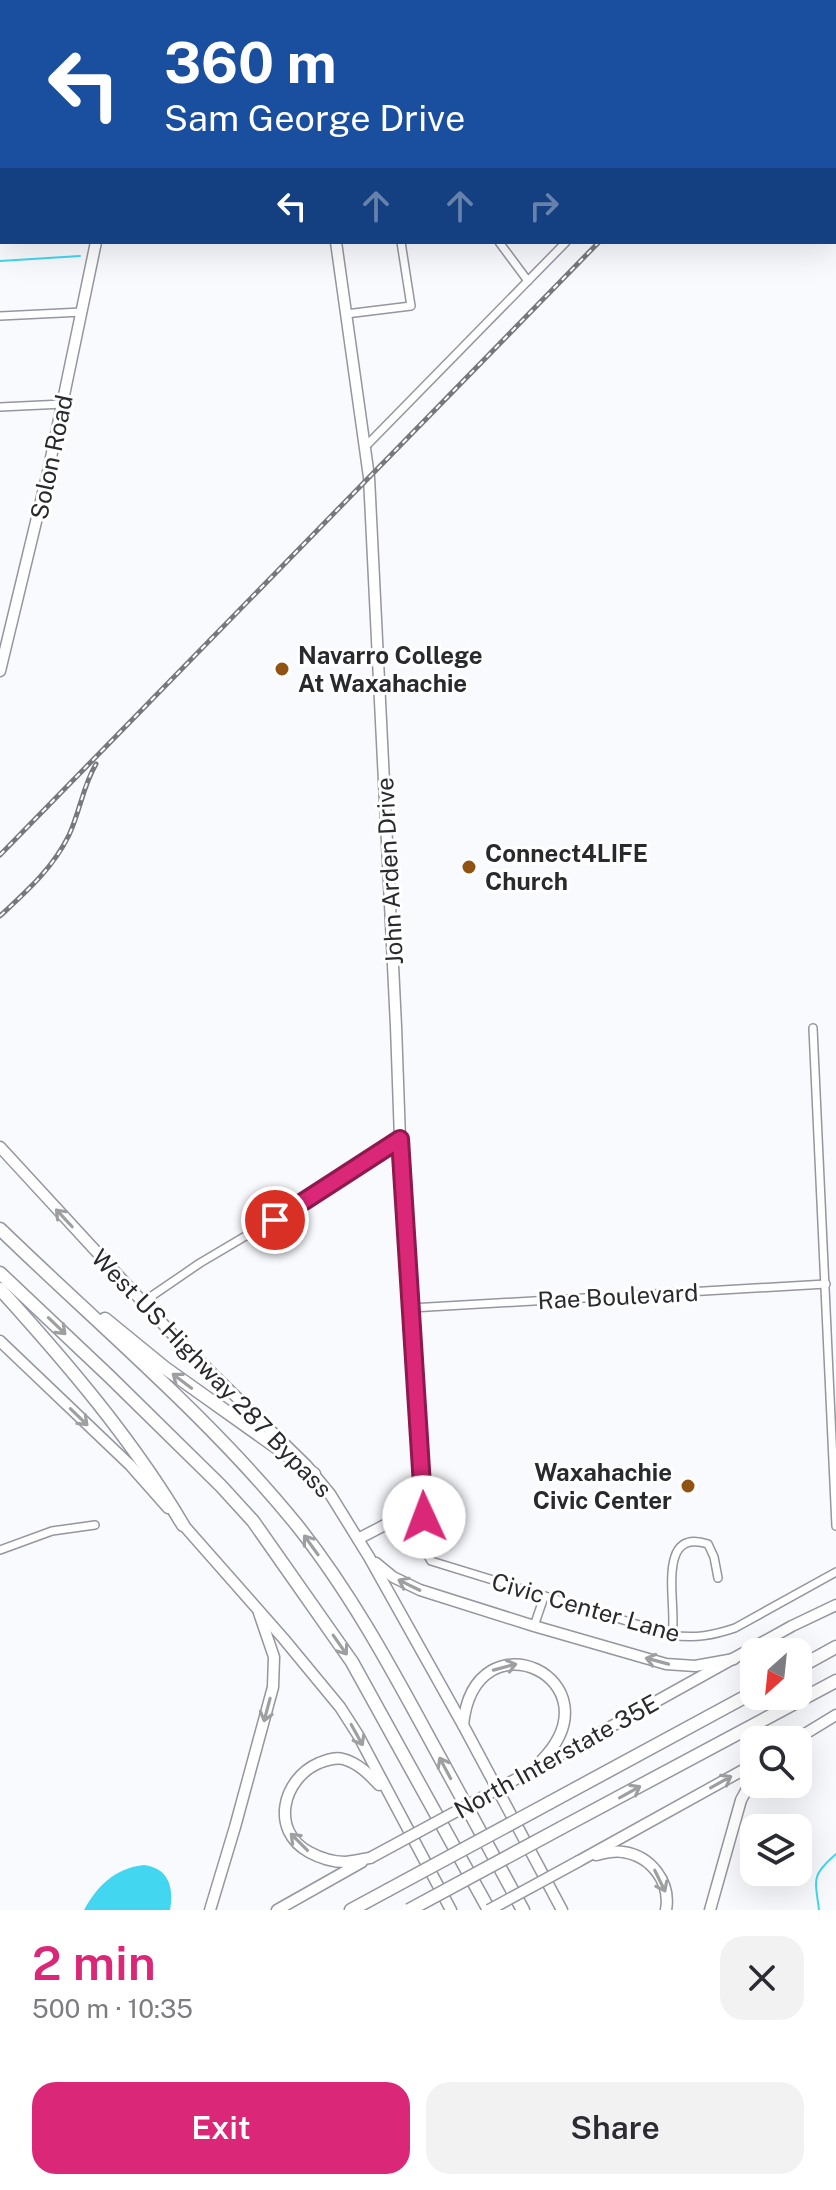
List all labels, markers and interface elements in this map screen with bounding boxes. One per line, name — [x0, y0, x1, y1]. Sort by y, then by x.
text: 360 m — [164, 30, 337, 96]
icon: left — [32, 32, 136, 136]
text: Sam George Drive — [164, 97, 465, 139]
icon: left — [270, 184, 314, 228]
icon: ahead — [354, 184, 398, 228]
icon: ahead — [438, 184, 482, 228]
icon: right — [522, 184, 566, 228]
street label: Solon Road — [24, 392, 78, 522]
place label: Navarro College At Waxahachie — [298, 641, 483, 697]
marker: Navarro College At Waxahachie — [273, 660, 291, 678]
street label: John Arden Drive — [370, 777, 408, 965]
place label: Connect4LIFE Church — [485, 839, 648, 895]
marker: Connect4LIFE Church — [460, 858, 478, 876]
pin — [241, 1186, 309, 1254]
icon: arrive — [253, 1198, 297, 1242]
one-way arrow — [55, 1208, 74, 1228]
street label: West US Highway 287 Bypass — [86, 1243, 338, 1503]
street label: Rae Boulevard — [537, 1278, 699, 1314]
one-way arrow — [46, 1317, 66, 1335]
one-way arrow — [172, 1372, 193, 1389]
one-way arrow — [69, 1407, 89, 1426]
place label: Waxahachie Civic Center — [533, 1458, 672, 1514]
position arrow — [382, 1475, 466, 1559]
marker: Waxahachie Civic Center — [679, 1477, 697, 1495]
one-way arrow — [303, 1535, 319, 1557]
street label: Civic Center Lane — [489, 1567, 683, 1647]
one-way arrow — [397, 1577, 421, 1592]
one-way arrow — [332, 1633, 349, 1655]
north arrow — [740, 1638, 812, 1710]
map controls — [740, 1638, 812, 1886]
one-way arrow — [645, 1652, 671, 1667]
one-way arrow — [492, 1659, 517, 1674]
street label: North Interstate 35E — [449, 1688, 663, 1824]
one-way arrow — [259, 1697, 274, 1723]
one-way arrow — [350, 1723, 366, 1746]
button: search — [740, 1726, 812, 1798]
one-way arrow — [437, 1756, 453, 1780]
one-way arrow — [709, 1774, 732, 1790]
one-way arrow — [618, 1783, 642, 1799]
button: layers — [740, 1814, 812, 1886]
one-way arrow — [289, 1833, 309, 1853]
one-way arrow — [653, 1868, 668, 1892]
text: 2 min — [32, 1934, 156, 1991]
button: close — [720, 1936, 804, 2020]
text: 500 m · 10:35 — [32, 1993, 193, 2024]
button: Exit — [32, 2082, 410, 2174]
button: Share — [426, 2082, 804, 2174]

